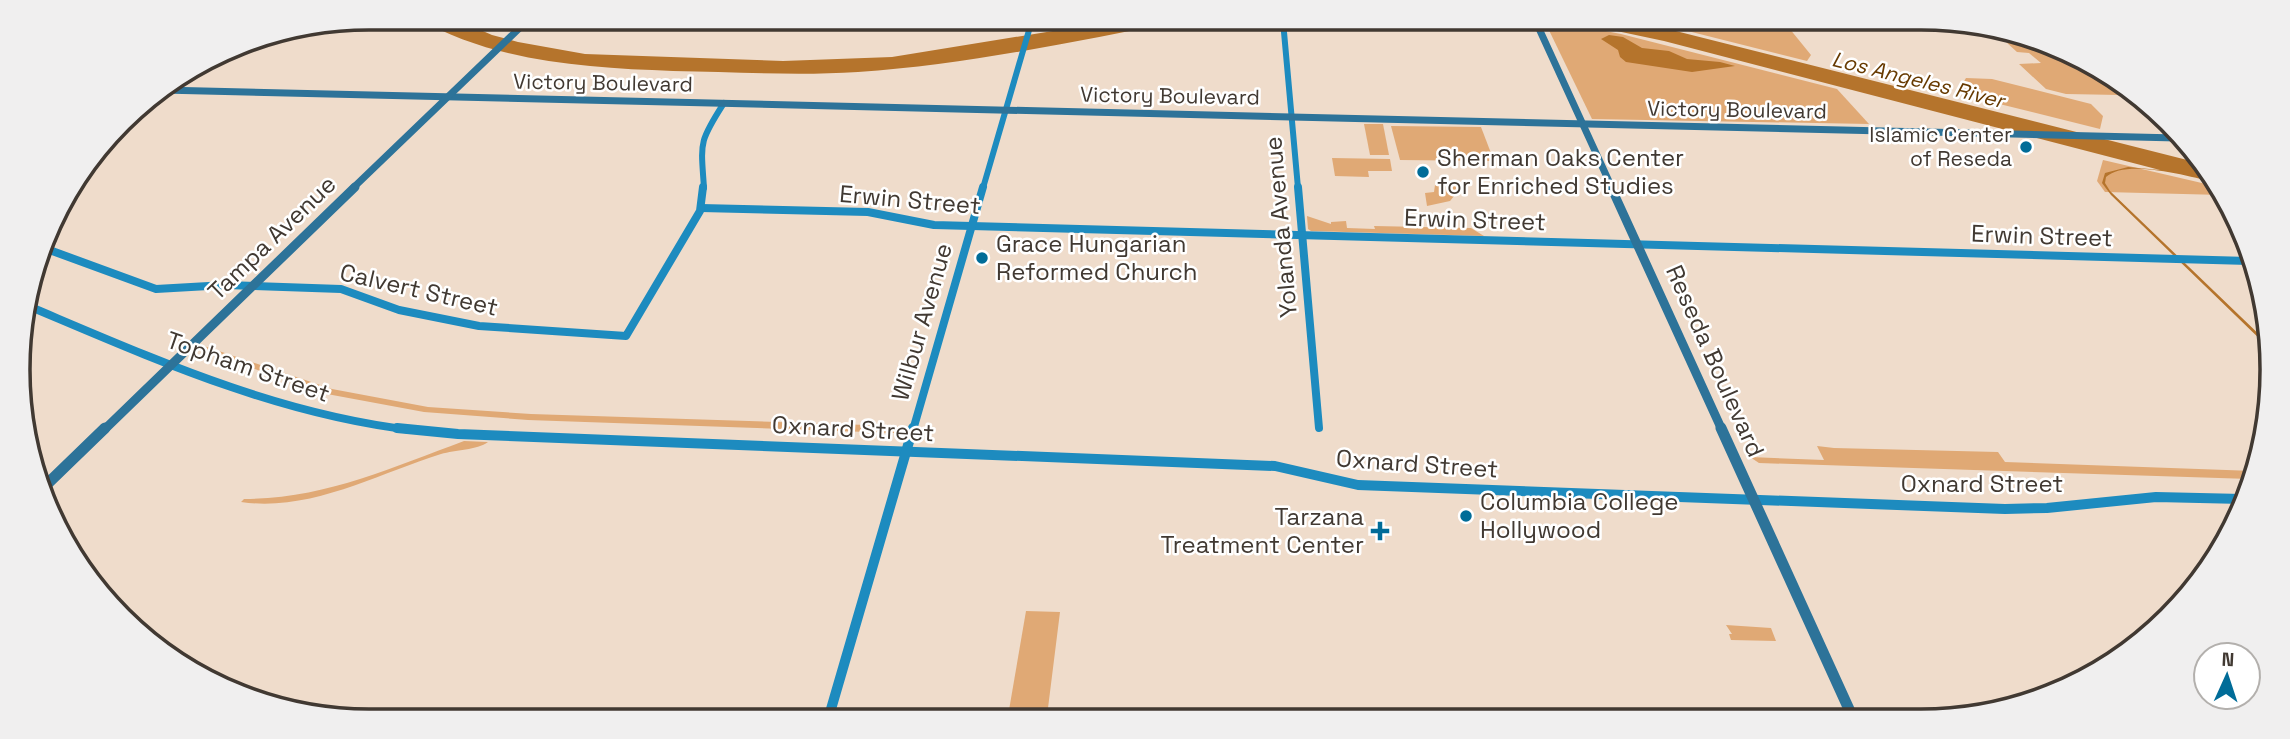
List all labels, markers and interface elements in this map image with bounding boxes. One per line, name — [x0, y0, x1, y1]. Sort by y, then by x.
water label: Los Angeles River — [1829, 45, 2009, 114]
street label: Victory Boulevard — [513, 67, 693, 98]
street label: Victory Boulevard — [1080, 80, 1260, 111]
street label: Victory Boulevard — [1647, 94, 1827, 125]
place label: Islamic Center of Reseda — [1869, 121, 2012, 172]
street label: Yolanda Avenue — [1257, 135, 1304, 319]
marker: Islamic Center of Reseda — [2018, 139, 2034, 155]
place label: Sherman Oaks Center for Enriched Studies — [1437, 142, 1684, 201]
marker: Sherman Oaks Center for Enriched Studies — [1415, 164, 1431, 180]
street label: Tampa Avenue — [201, 169, 342, 307]
street label: Erwin Street — [838, 178, 982, 221]
street label: Erwin Street — [1404, 202, 1546, 237]
street label: Erwin Street — [1971, 218, 2113, 253]
place label: Grace Hungarian Reformed Church — [996, 228, 1198, 287]
street label: Wilbur Avenue — [884, 239, 959, 404]
marker: Grace Hungarian Reformed Church — [974, 250, 990, 266]
street label: Calvert Street — [337, 256, 501, 323]
street label: Reseda Boulevard — [1659, 260, 1772, 462]
street label: Topham Street — [162, 324, 334, 409]
street label: Oxnard Street — [771, 409, 935, 448]
street label: Oxnard Street — [1335, 442, 1499, 485]
street label: Oxnard Street — [1901, 468, 2063, 499]
place label: Columbia College Hollywood — [1480, 486, 1679, 545]
place label: Tarzana Treatment Center — [1161, 501, 1364, 560]
marker: Columbia College Hollywood — [1458, 508, 1474, 524]
marker: Tarzana Treatment Center — [1370, 521, 1390, 541]
north arrow — [2192, 641, 2262, 711]
text: N — [2221, 647, 2235, 672]

